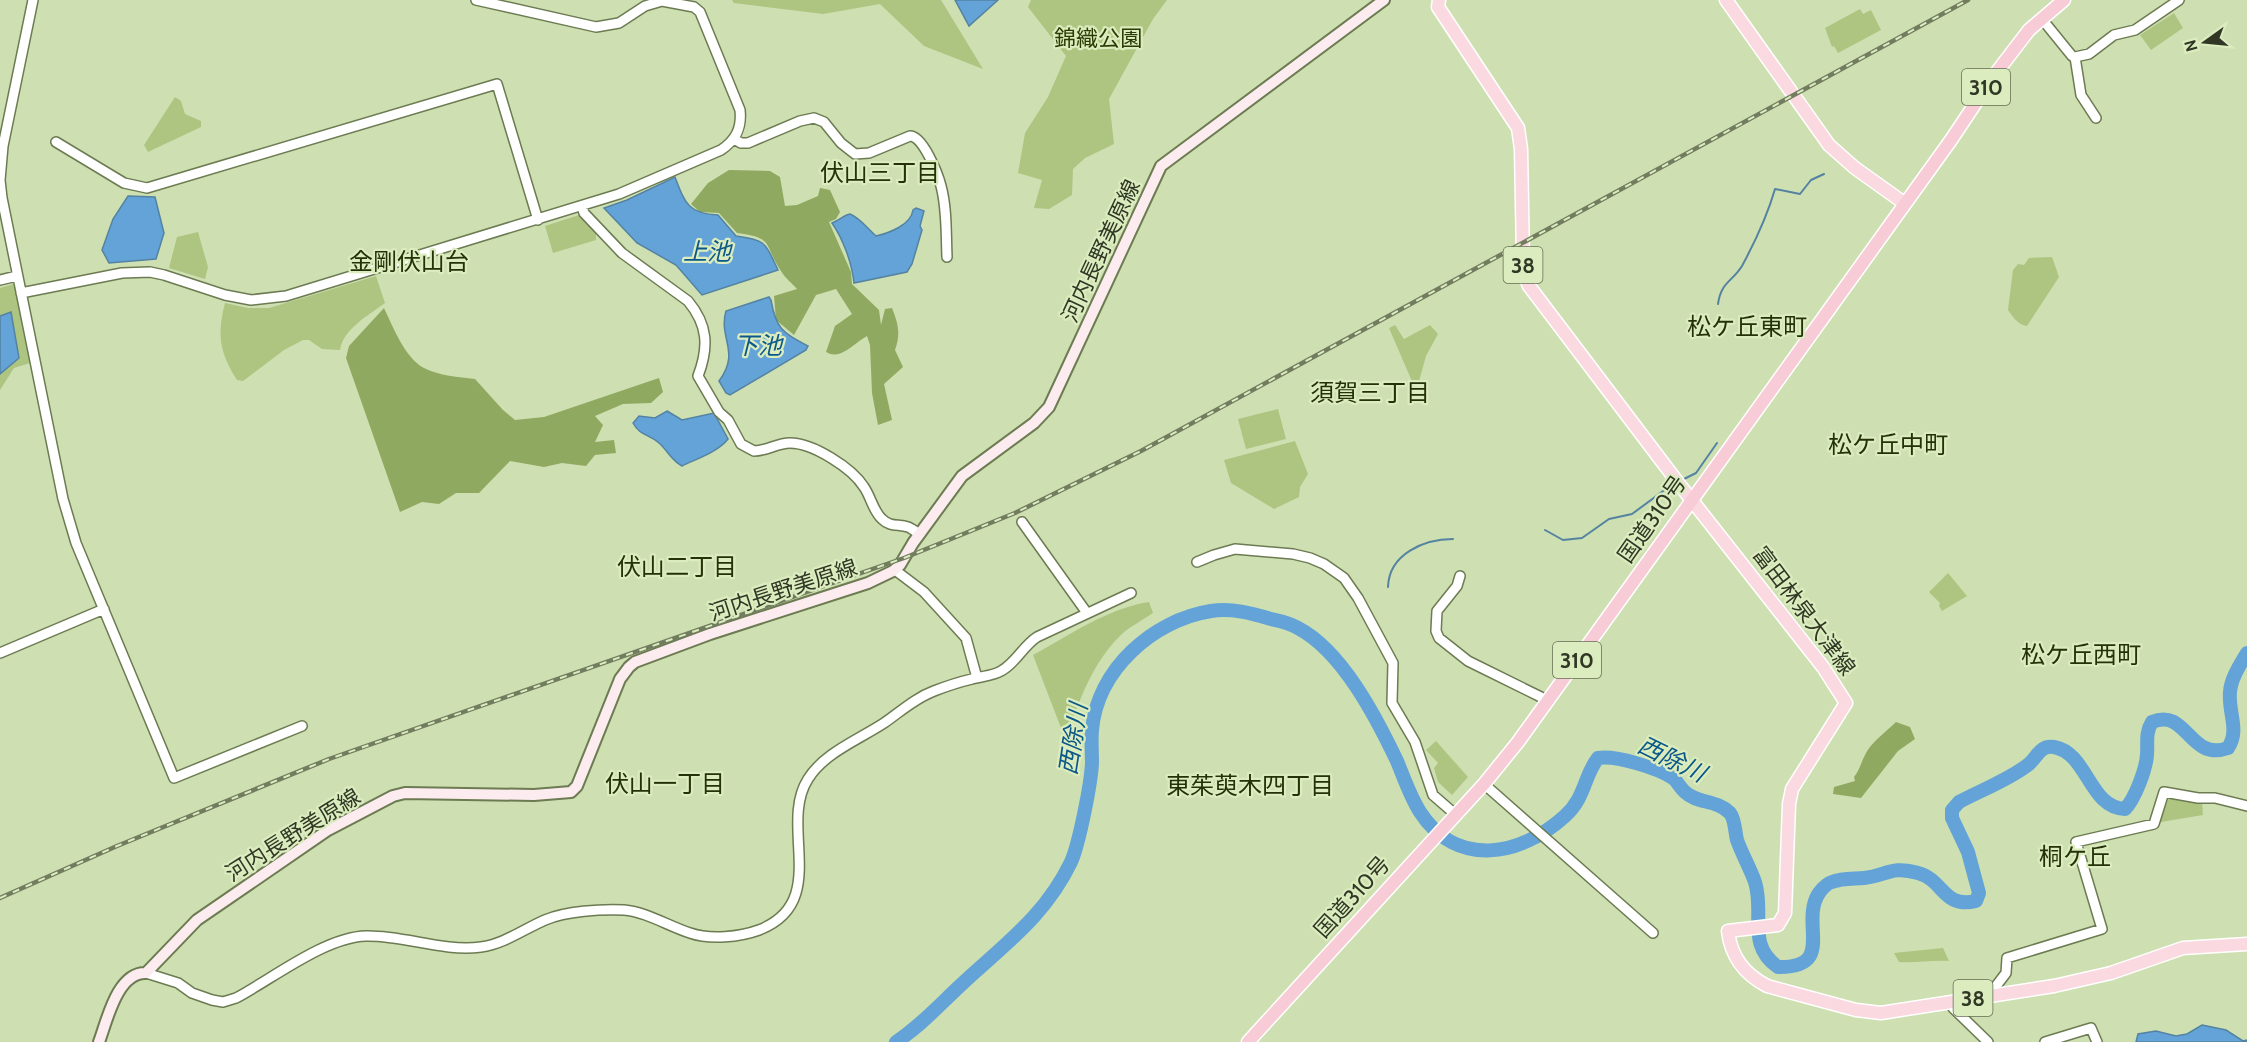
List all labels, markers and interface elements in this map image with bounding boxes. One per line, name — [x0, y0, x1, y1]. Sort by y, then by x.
north arrow — [2175, 12, 2235, 72]
park label: 錦織公園 — [1054, 25, 1142, 52]
text: N — [2180, 38, 2202, 54]
road number: 310 — [1962, 69, 2010, 105]
district label: 伏山三丁目 — [820, 158, 940, 187]
street label: 河内長野美原線 — [1056, 176, 1146, 326]
water label: 上池 — [683, 237, 733, 266]
district label: 金剛伏山台 — [349, 247, 469, 276]
road number: 38 — [1504, 247, 1543, 283]
district label: 松ケ丘東町 — [1687, 312, 1807, 341]
water label: 下池 — [734, 331, 784, 360]
district label: 須賀三丁目 — [1310, 378, 1430, 407]
district label: 松ケ丘中町 — [1828, 430, 1948, 459]
street label: 国道310号 — [1612, 470, 1692, 568]
street label: 富田林泉大津線 — [1747, 541, 1861, 681]
district label: 伏山二丁目 — [617, 552, 737, 581]
street label: 河内長野美原線 — [706, 553, 860, 627]
district label: 松ケ丘西町 — [2021, 640, 2141, 669]
road number: 310 — [1553, 642, 1601, 678]
water label: 西除川 — [1053, 698, 1093, 777]
water label: 西除川 — [1633, 730, 1713, 789]
district label: 伏山一丁目 — [605, 769, 725, 798]
district label: 東茱萸木四丁目 — [1166, 771, 1334, 800]
street label: 河内長野美原線 — [221, 783, 365, 887]
district label: 桐ケ丘 — [2039, 842, 2111, 871]
street label: 国道310号 — [1308, 851, 1396, 943]
road number: 38 — [1954, 980, 1992, 1016]

